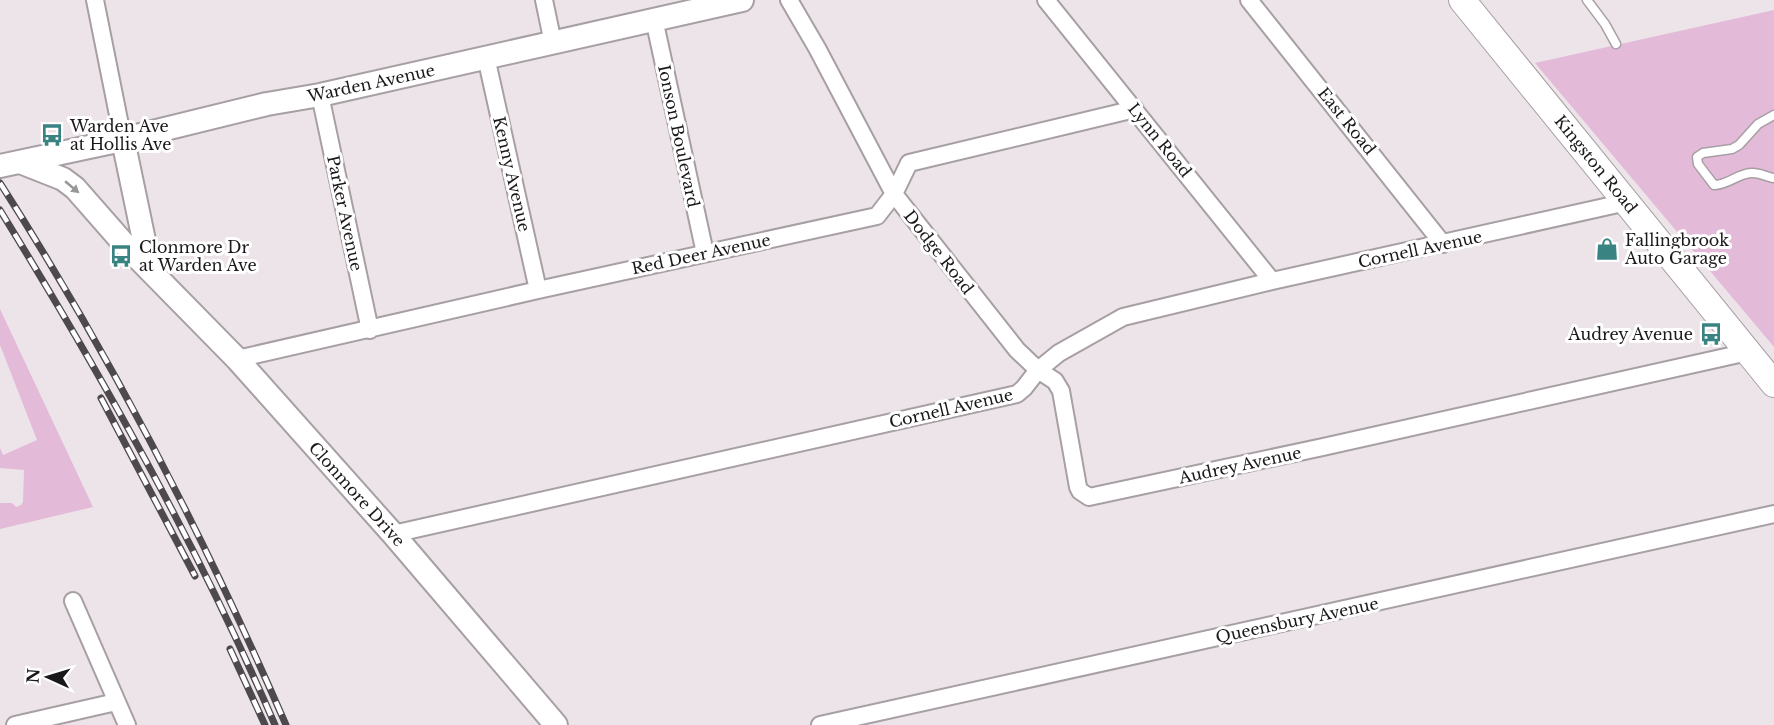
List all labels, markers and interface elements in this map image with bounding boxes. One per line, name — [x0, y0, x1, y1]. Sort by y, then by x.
street label: Warden Avenue — [305, 60, 436, 106]
street label: Ionson Boulevard — [654, 63, 704, 209]
street label: East Road — [1314, 83, 1380, 159]
street label: Lynn Road — [1124, 99, 1196, 181]
street label: Kingston Road — [1550, 111, 1642, 217]
street label: Kenny Avenue — [489, 114, 535, 234]
place label: Warden Ave at Hollis Ave — [69, 116, 171, 154]
bus stop icon: Warden Ave at Hollis Ave — [39, 122, 65, 148]
street label: Parker Avenue — [323, 153, 367, 273]
one-way arrow — [64, 180, 80, 193]
street label: Dodge Road — [900, 206, 978, 298]
street label: Cornell Avenue — [1356, 226, 1484, 272]
street label: Red Deer Avenue — [630, 229, 772, 279]
place label: Fallingbrook Auto Garage — [1624, 230, 1729, 268]
shop icon: Fallingbrook Auto Garage — [1594, 236, 1620, 262]
place label: Clonmore Dr at Warden Ave — [139, 237, 257, 275]
bus stop icon: Clonmore Dr at Warden Ave — [108, 243, 134, 269]
bus stop icon: Audrey Avenue — [1698, 321, 1724, 347]
place label: Audrey Avenue — [1567, 324, 1693, 344]
street label: Cornell Avenue — [887, 384, 1015, 432]
street label: Clonmore Drive — [305, 437, 409, 551]
street label: Audrey Avenue — [1176, 442, 1303, 488]
street label: Queensbury Avenue — [1214, 593, 1380, 647]
north arrow — [18, 647, 78, 707]
text: N — [23, 668, 44, 684]

